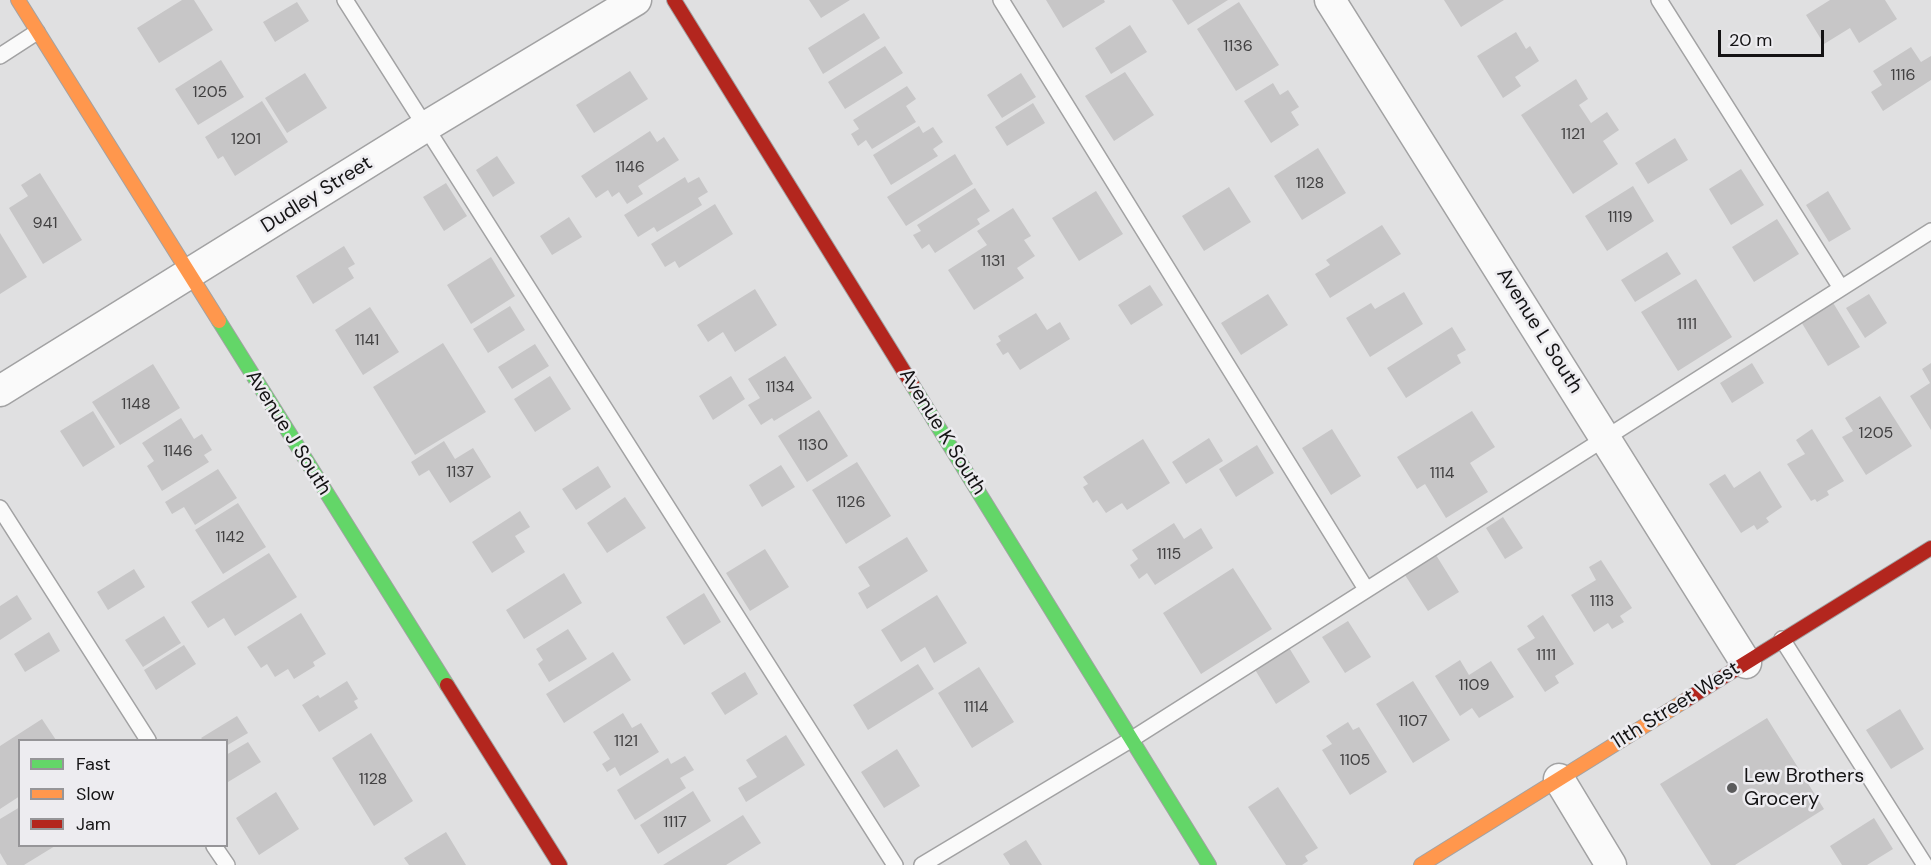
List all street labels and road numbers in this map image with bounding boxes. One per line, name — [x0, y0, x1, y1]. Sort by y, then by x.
street label: Dudley Street — [257, 151, 377, 239]
street label: Avenue L South — [1491, 264, 1587, 398]
street label: Avenue K South — [894, 364, 990, 500]
street label: Avenue J South — [240, 366, 336, 500]
street label: 11th Street West — [1608, 657, 1744, 755]

